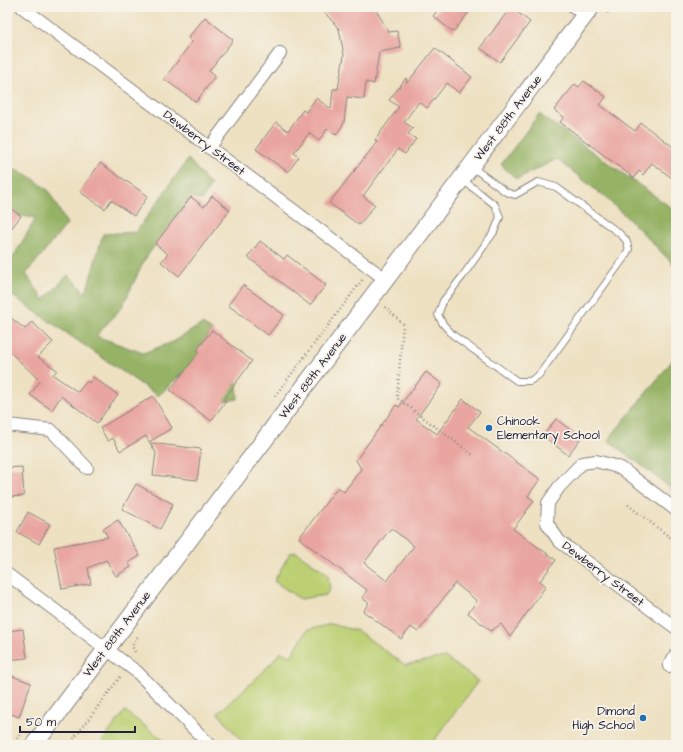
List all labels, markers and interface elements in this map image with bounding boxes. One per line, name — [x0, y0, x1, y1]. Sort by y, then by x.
street label: West 88th Avenue — [470, 71, 546, 164]
street label: Dewberry Street — [159, 106, 249, 180]
street label: West 88th Avenue — [275, 329, 351, 422]
place label: Chinook Elementary School — [497, 413, 600, 445]
marker: Chinook Elementary School — [484, 423, 494, 433]
street label: Dewberry Street — [558, 537, 648, 611]
street label: West 88th Avenue — [79, 587, 155, 680]
place label: Dimond High School — [572, 703, 635, 735]
scale bar — [20, 708, 135, 734]
marker: Dimond High School — [638, 713, 648, 723]
text: 50 m — [26, 714, 57, 731]

